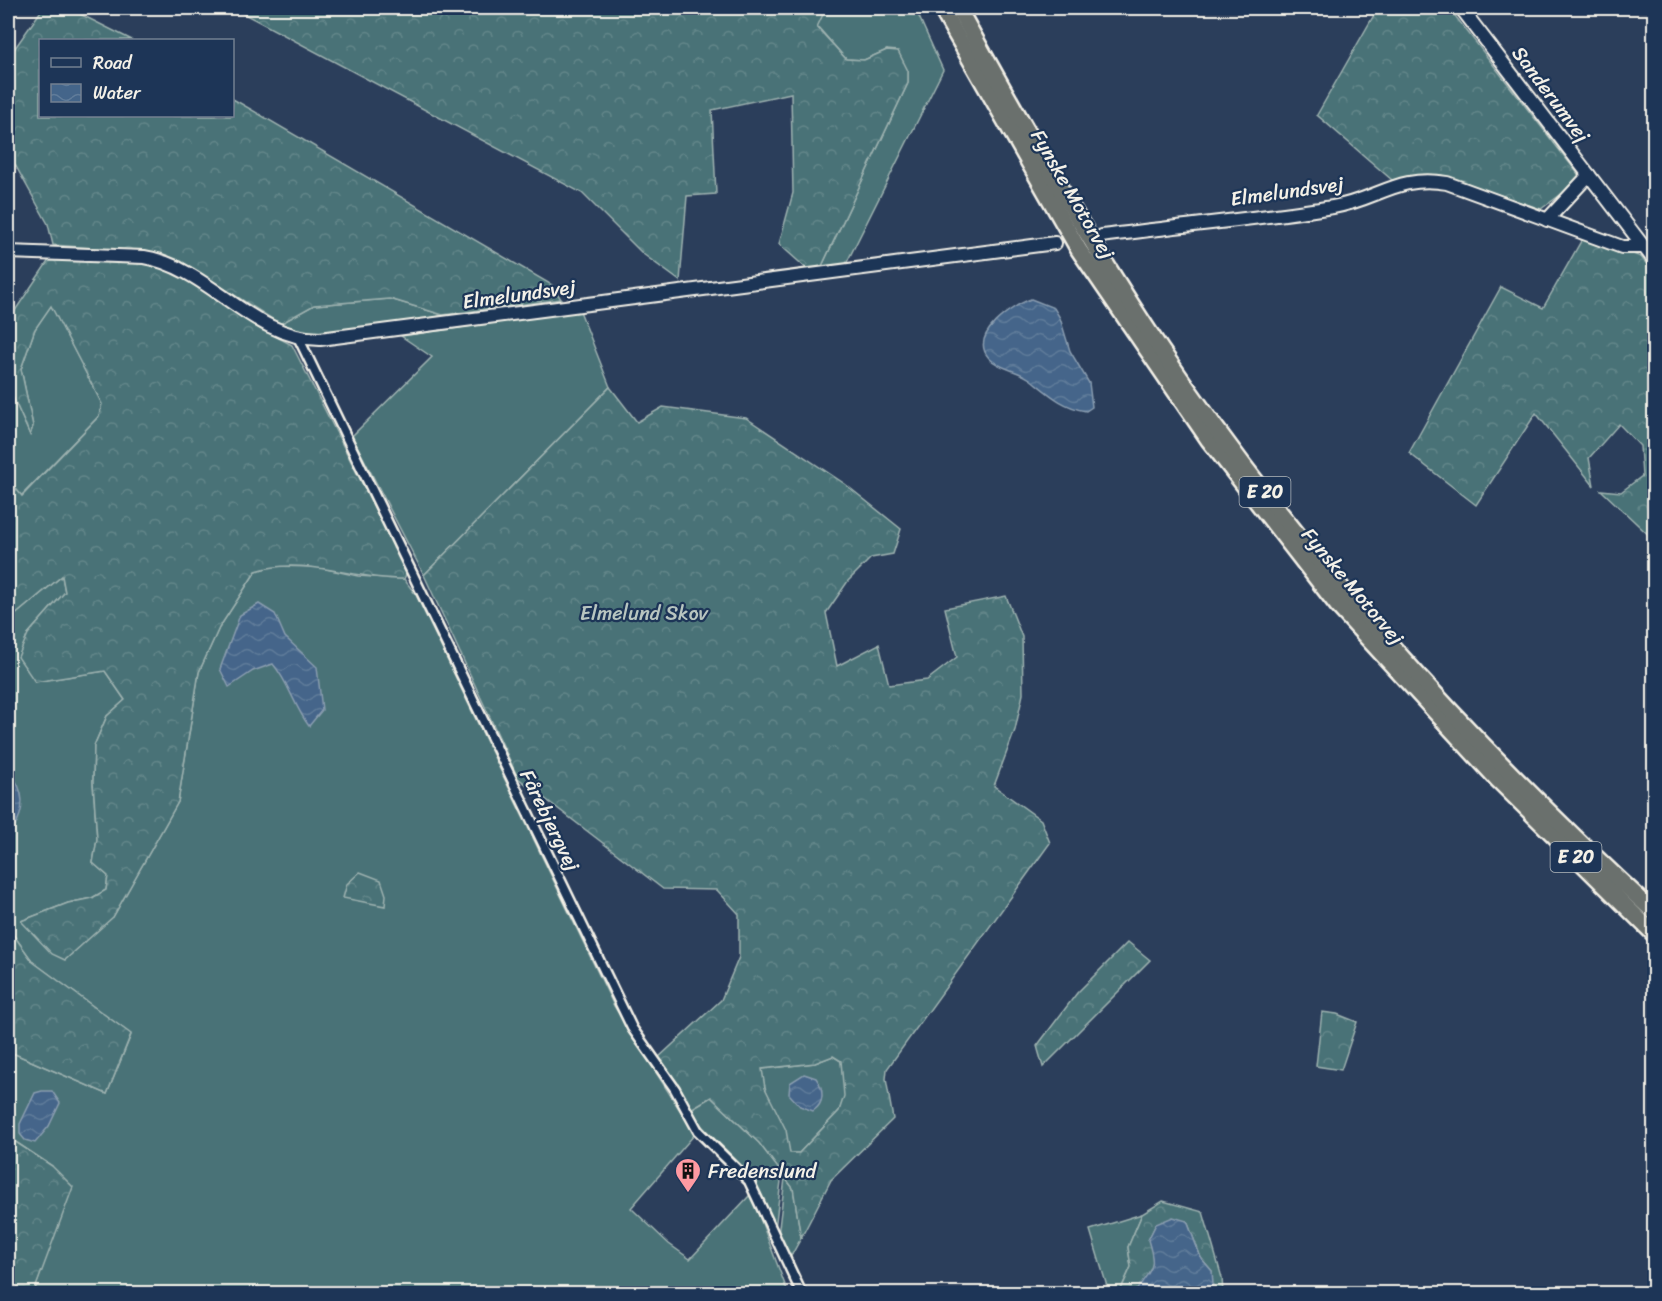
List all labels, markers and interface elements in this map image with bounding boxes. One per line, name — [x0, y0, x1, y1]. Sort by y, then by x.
street label: Sanderumvej — [1502, 38, 1600, 151]
legend — [39, 39, 234, 117]
text: Road — [93, 47, 133, 79]
text: Water — [93, 77, 142, 109]
street label: Fynske Motorvej — [1021, 122, 1124, 267]
street label: Elmelundsvej — [1228, 166, 1346, 217]
street label: Elmelundsvej — [460, 269, 578, 320]
road number: E 20 — [1240, 477, 1290, 507]
street label: Fynske Motorvej — [1292, 519, 1413, 654]
park label: Elmelund Skov — [580, 596, 710, 631]
street label: Fårebjergvej — [510, 763, 590, 878]
road number: E 20 — [1550, 842, 1602, 872]
place label: Fredenslund — [708, 1154, 818, 1189]
building icon: Fredenslund — [673, 1156, 703, 1194]

